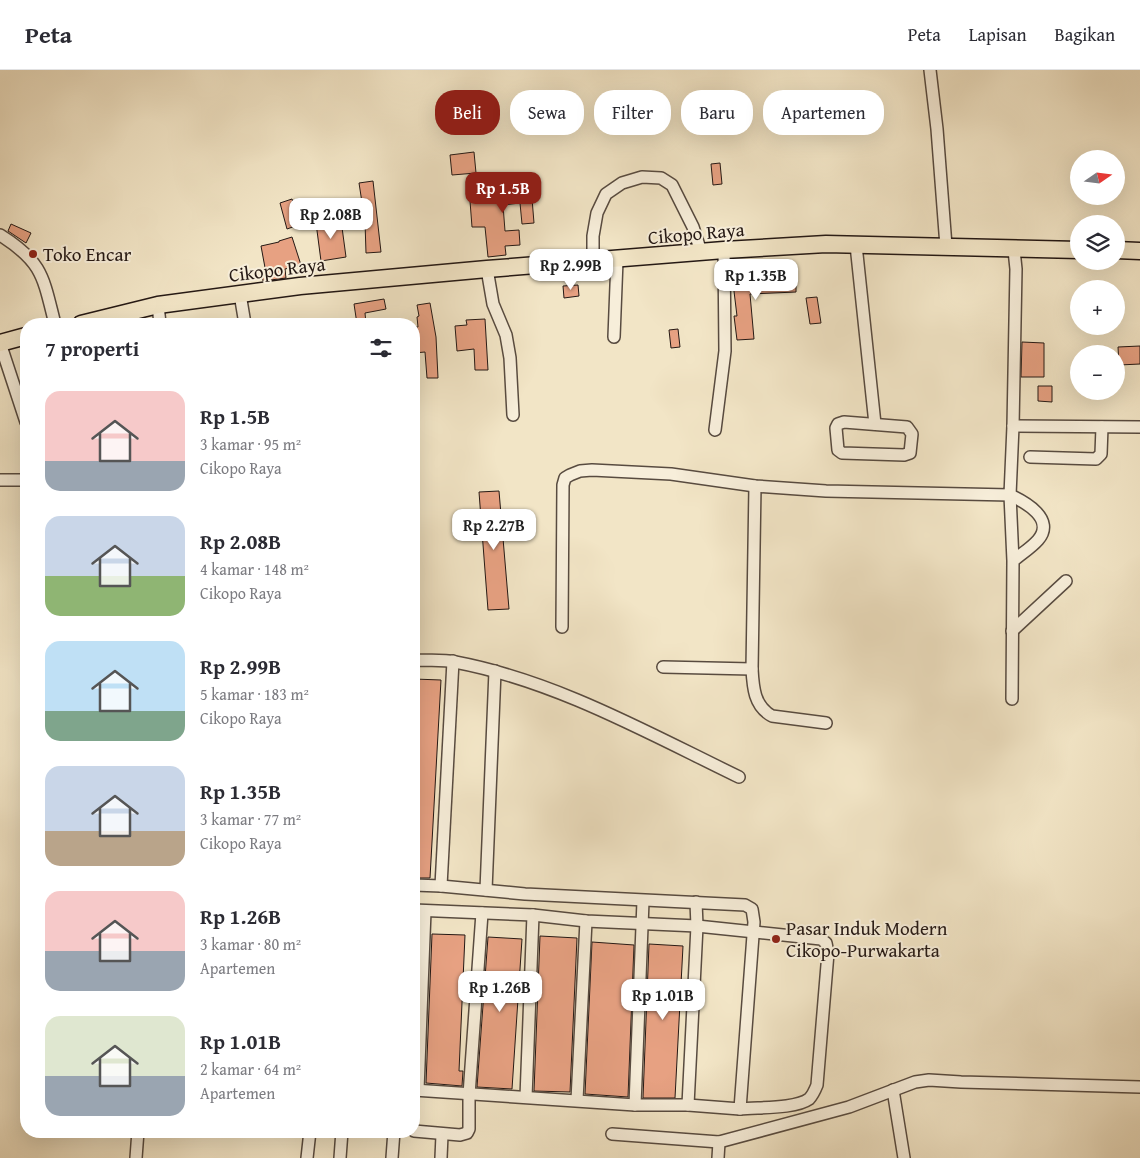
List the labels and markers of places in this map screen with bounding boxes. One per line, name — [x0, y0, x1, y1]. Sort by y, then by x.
pin: Rp 1.5B — [457, 172, 549, 214]
pin: Rp 2.08B — [279, 198, 383, 240]
place label: Toko Encar — [43, 240, 131, 268]
marker: Toko Encar — [27, 248, 39, 260]
pin: Rp 2.99B — [519, 248, 623, 291]
pin: Rp 1.35B — [704, 258, 808, 301]
pin: Rp 2.27B — [442, 508, 546, 551]
place label: Pasar Induk Modern Cikopo-Purwakarta — [786, 914, 948, 964]
marker: Pasar Induk Modern Cikopo-Purwakarta — [770, 933, 782, 945]
pin: Rp 1.26B — [448, 970, 552, 1013]
pin: Rp 1.01B — [611, 978, 715, 1021]

